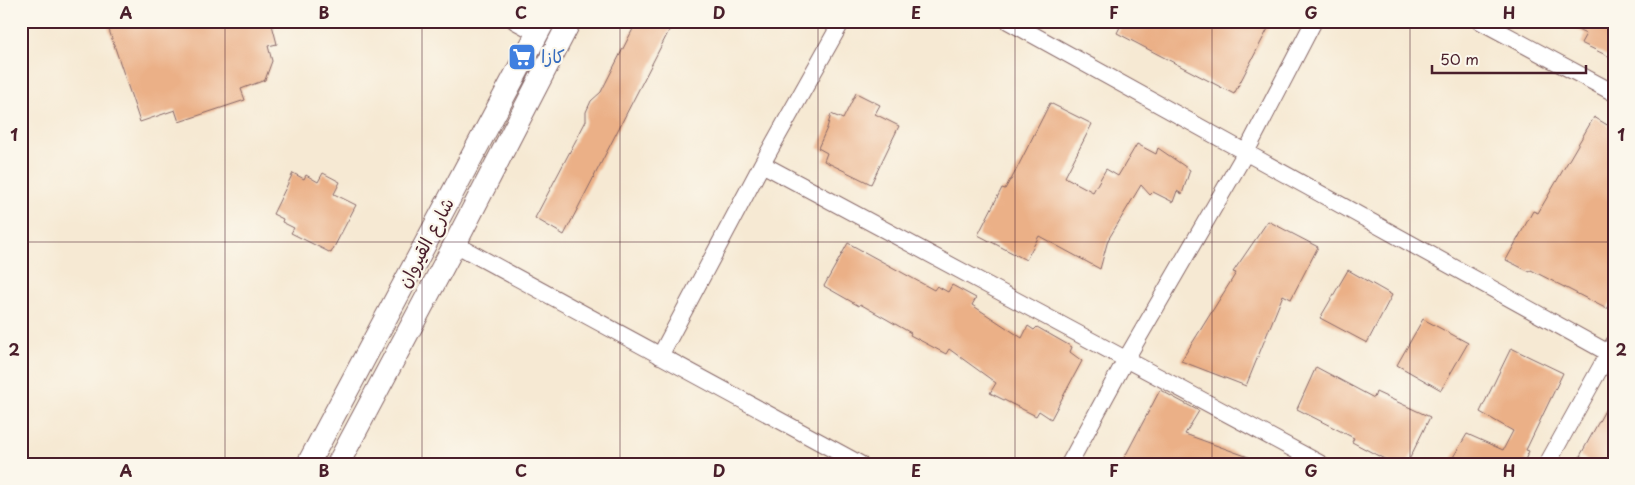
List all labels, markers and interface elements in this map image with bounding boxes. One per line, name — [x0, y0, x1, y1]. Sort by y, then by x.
text: A — [120, 0, 133, 24]
text: B — [319, 0, 330, 24]
text: C — [515, 0, 527, 24]
text: D — [713, 0, 725, 24]
text: E — [911, 0, 921, 24]
text: F — [1109, 0, 1119, 24]
text: G — [1304, 0, 1318, 24]
text: H — [1503, 0, 1515, 24]
supermarket icon: كازا — [507, 42, 537, 72]
place label: كازا — [541, 42, 565, 69]
scale bar — [1432, 42, 1586, 74]
text: 50 m — [1440, 47, 1479, 70]
text: 1 — [10, 122, 18, 146]
text: 1 — [1617, 122, 1625, 146]
street label: شارع القيروان — [390, 192, 460, 292]
text: 2 — [8, 337, 20, 361]
text: 2 — [1615, 337, 1627, 361]
text: A — [120, 458, 133, 482]
text: B — [319, 458, 330, 482]
text: C — [515, 458, 527, 482]
text: D — [713, 458, 725, 482]
text: E — [911, 458, 921, 482]
text: F — [1109, 458, 1119, 482]
text: G — [1304, 458, 1318, 482]
text: H — [1503, 458, 1515, 482]

